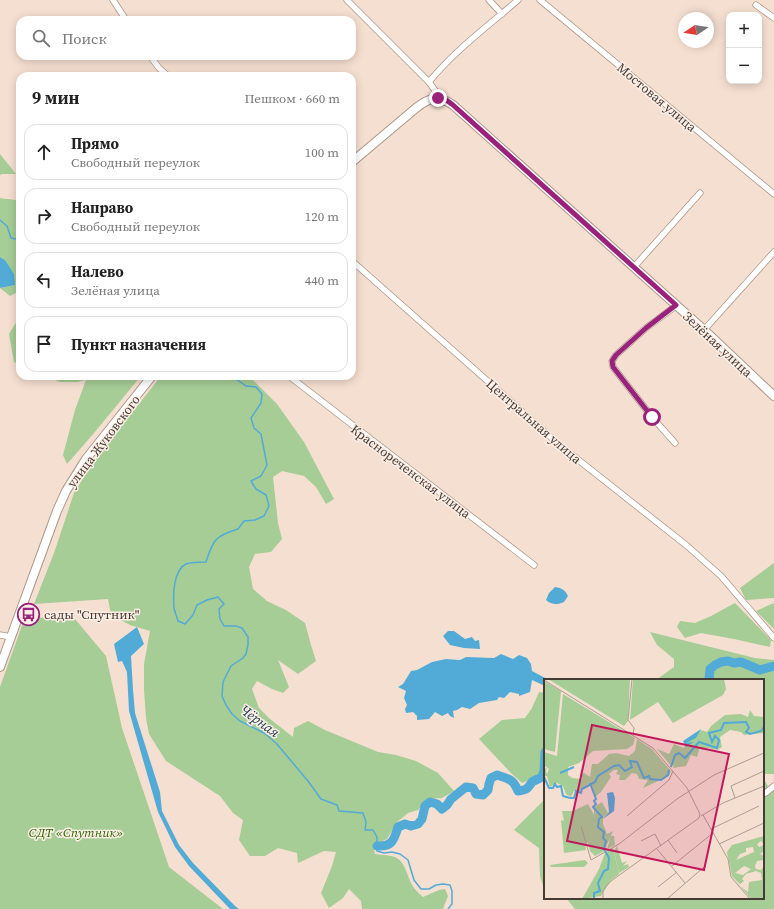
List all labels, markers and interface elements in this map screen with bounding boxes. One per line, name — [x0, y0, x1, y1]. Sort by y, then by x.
north arrow — [678, 12, 714, 48]
map controls — [726, 12, 762, 84]
button: + — [726, 12, 762, 48]
search box — [16, 16, 356, 60]
icon: search — [30, 27, 52, 49]
text: Поиск — [62, 28, 107, 49]
button: − — [726, 48, 762, 84]
street label: Мостовая улица — [613, 59, 700, 136]
text: 9 мин — [32, 86, 80, 110]
route end — [429, 89, 447, 107]
text: Пешком · 660 m — [245, 90, 340, 107]
text: Прямо — [71, 133, 119, 154]
icon: ahead — [33, 141, 55, 163]
text: 100 m — [305, 144, 339, 161]
text: Свободный переулок — [71, 154, 200, 171]
text: Направо — [71, 197, 133, 218]
icon: right — [33, 205, 55, 227]
text: 120 m — [305, 208, 339, 225]
text: Свободный переулок — [71, 218, 200, 235]
text: Налево — [71, 261, 124, 282]
icon: left — [33, 269, 55, 291]
text: 440 m — [305, 272, 339, 289]
text: Зелёная улица — [71, 282, 160, 299]
street label: Зелёная улица — [679, 308, 756, 381]
icon: arrive — [33, 333, 55, 355]
text: Пункт назначения — [71, 334, 206, 355]
street label: Центральная улица — [482, 375, 585, 468]
street label: улица Жуковского — [63, 392, 144, 491]
route start — [643, 408, 661, 426]
street label: Краснореченская улица — [347, 421, 474, 522]
bus stop icon: сады "Спутник" — [15, 601, 41, 627]
place label: сады "Спутник" — [44, 606, 140, 623]
inset map — [544, 679, 764, 899]
water label: Чёрная — [236, 700, 284, 742]
park label: СДТ «Спутник» — [29, 824, 123, 841]

